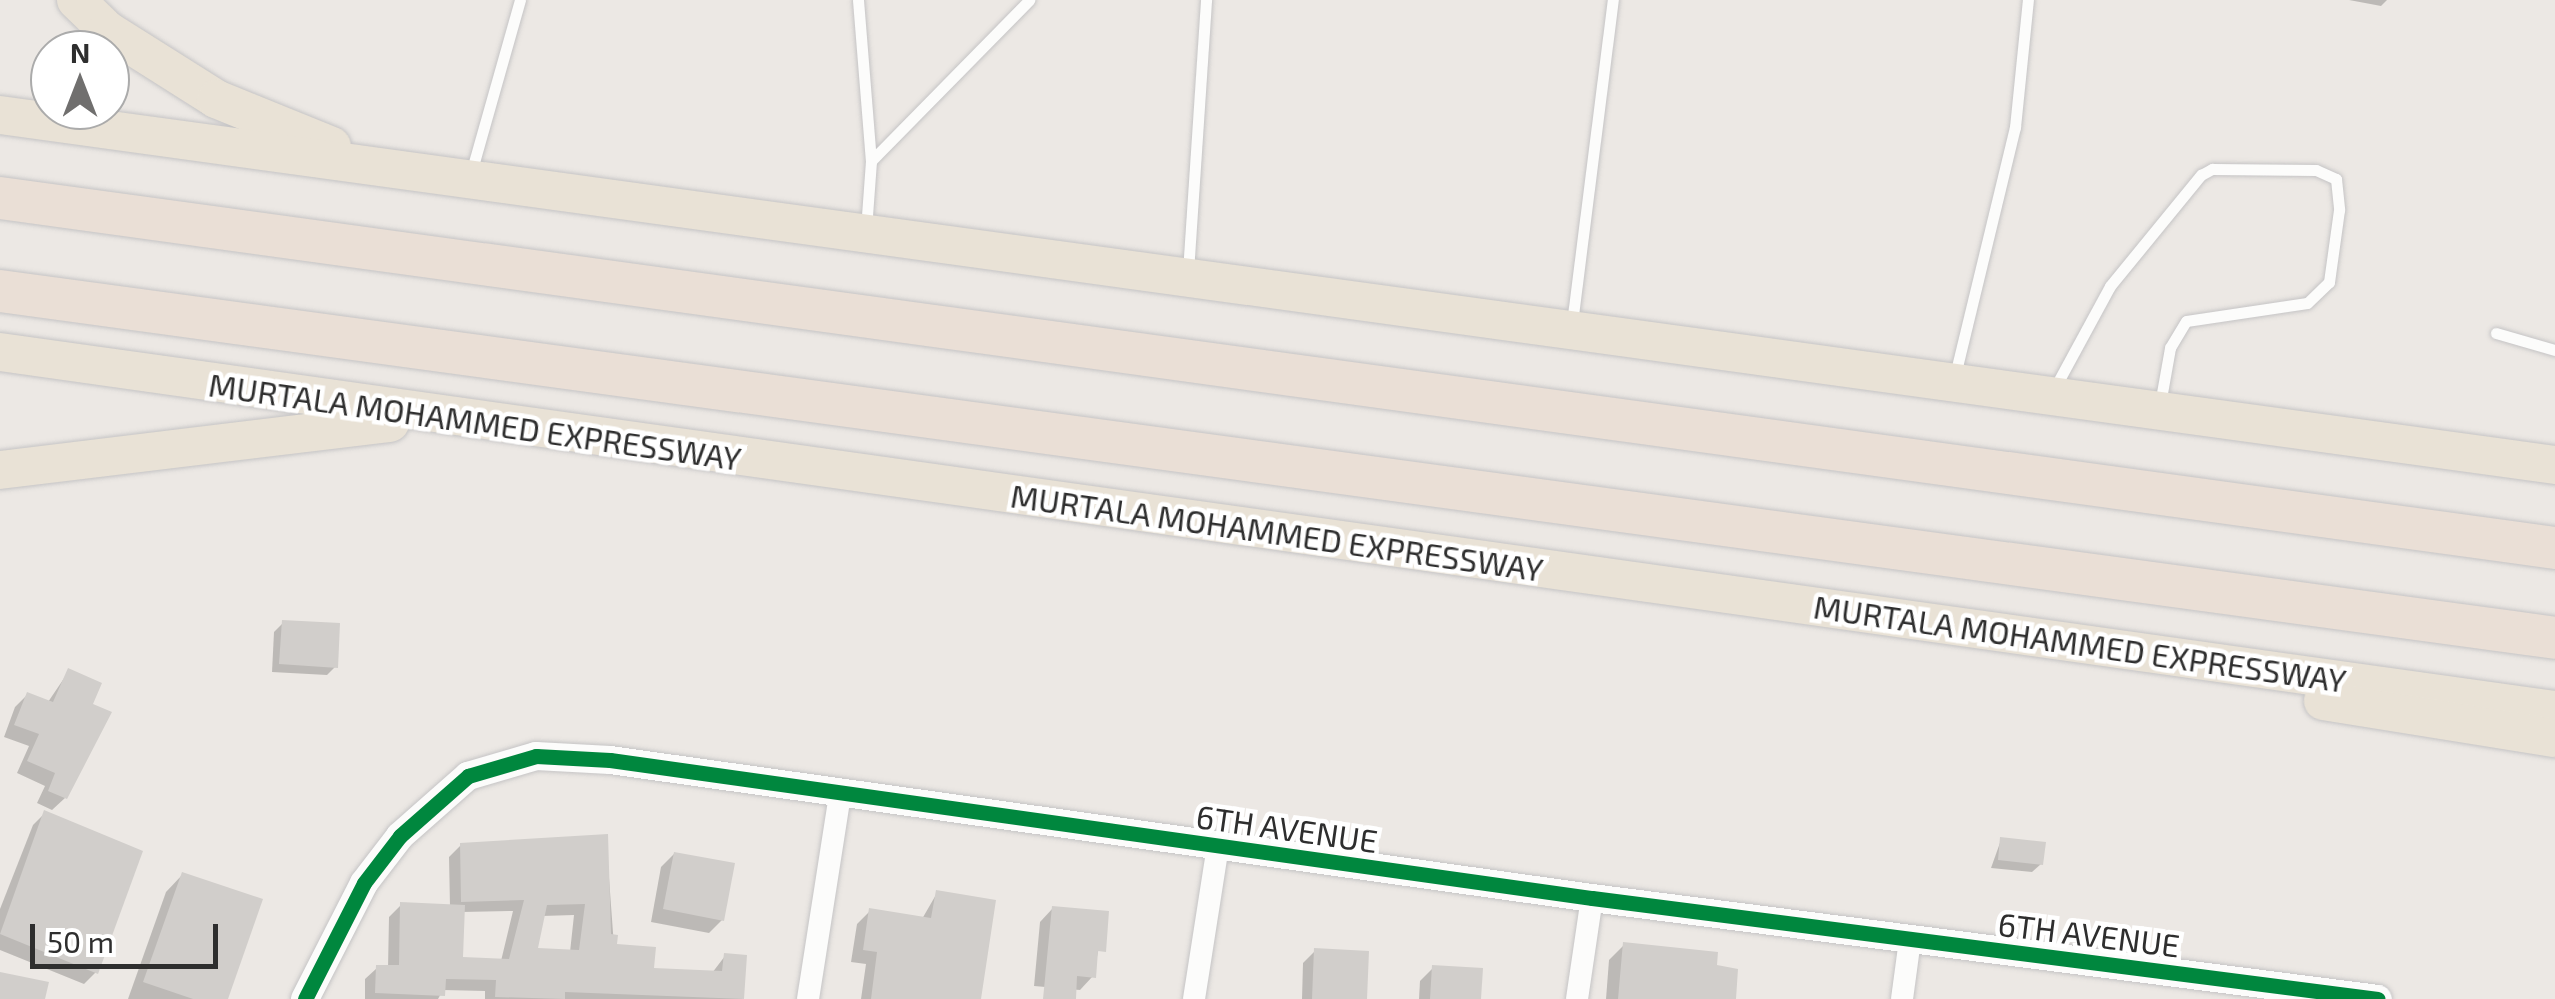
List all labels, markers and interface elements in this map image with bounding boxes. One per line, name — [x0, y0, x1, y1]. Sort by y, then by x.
north arrow — [30, 30, 130, 130]
text: N — [70, 35, 90, 69]
street label: MURTALA MOHAMMED EXPRESSWAY — [206, 365, 744, 477]
street label: MURTALA MOHAMMED EXPRESSWAY — [1008, 476, 1546, 588]
street label: MURTALA MOHAMMED EXPRESSWAY — [1811, 587, 2349, 699]
street label: 6TH AVENUE — [1194, 796, 1380, 860]
scale bar — [35, 904, 222, 966]
street label: 6TH AVENUE — [1996, 904, 2182, 964]
text: 50 m — [47, 923, 114, 959]

